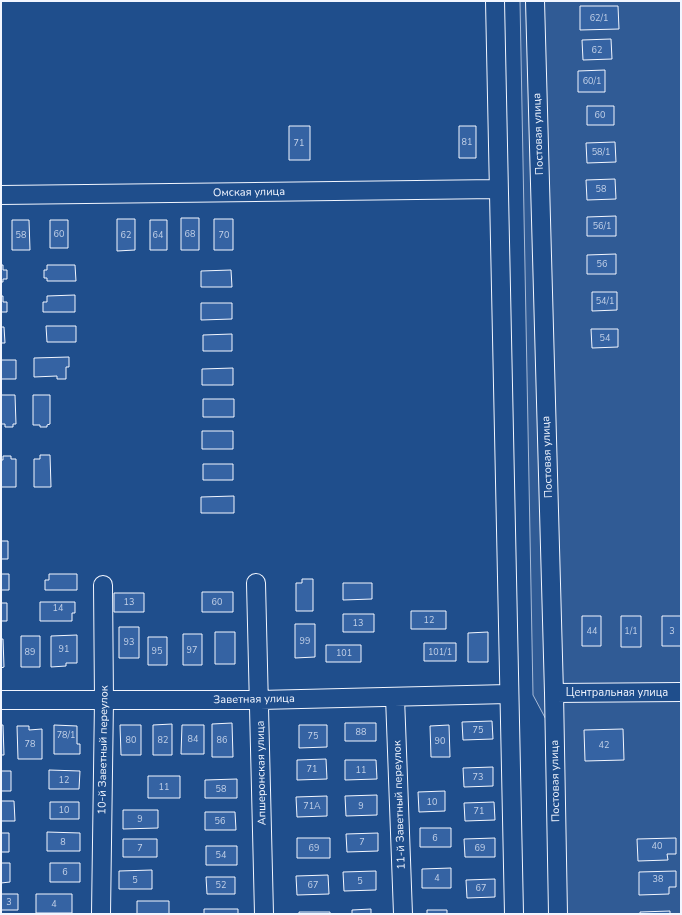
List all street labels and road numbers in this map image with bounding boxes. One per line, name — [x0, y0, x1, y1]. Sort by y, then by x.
street label: Постовая улица — [529, 93, 547, 175]
street label: Омская улица — [213, 184, 285, 200]
street label: Постовая улица — [538, 416, 556, 498]
street label: 10-й Заветный переулок — [94, 685, 112, 815]
street label: Центральная улица — [566, 685, 668, 700]
street label: Заветная улица — [213, 691, 295, 707]
street label: Апшеронская улица — [253, 720, 269, 826]
street label: 11-й Заветный переулок — [389, 740, 409, 870]
street label: Постовая улица — [547, 740, 563, 822]

